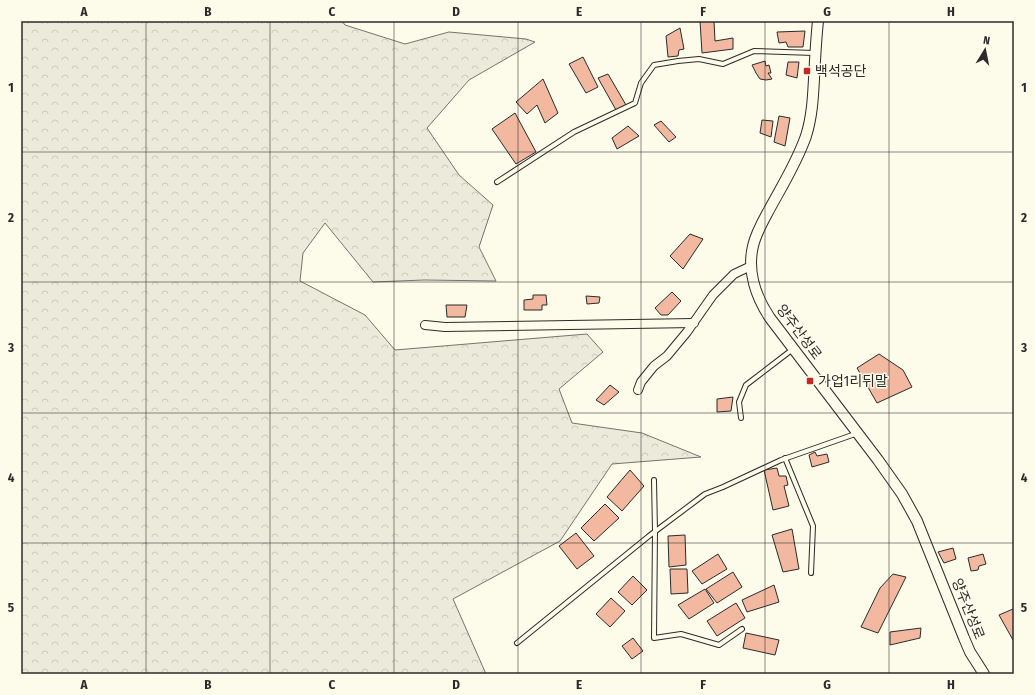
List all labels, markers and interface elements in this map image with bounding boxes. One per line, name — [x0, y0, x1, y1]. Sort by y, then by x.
text: A — [79, 4, 88, 19]
text: B — [204, 4, 212, 19]
text: C — [329, 4, 336, 19]
text: D — [452, 4, 460, 19]
text: E — [576, 4, 582, 19]
text: F — [700, 4, 706, 19]
text: G — [823, 4, 831, 19]
text: H — [947, 4, 955, 19]
north arrow — [965, 30, 1005, 70]
text: N — [982, 34, 991, 48]
place label: 백석공단 — [815, 63, 867, 80]
marker: 백석공단 — [802, 66, 812, 76]
text: 1 — [8, 80, 14, 95]
text: 1 — [1021, 80, 1027, 95]
text: 2 — [7, 210, 14, 225]
text: 2 — [1020, 210, 1027, 225]
street label: 양주산성로 — [773, 301, 825, 363]
text: 3 — [7, 340, 14, 355]
text: 3 — [1020, 340, 1027, 355]
place label: 가업1리뒤말 — [818, 373, 888, 390]
marker: 가업1리뒤말 — [805, 376, 815, 386]
text: 4 — [8, 470, 15, 485]
text: 4 — [1021, 470, 1028, 485]
street label: 양주산성로 — [948, 576, 988, 642]
text: 5 — [8, 600, 14, 615]
text: 5 — [1021, 600, 1027, 615]
text: A — [79, 677, 88, 692]
text: B — [204, 677, 212, 692]
text: C — [329, 677, 336, 692]
text: D — [452, 677, 460, 692]
text: E — [576, 677, 582, 692]
text: F — [700, 677, 706, 692]
text: G — [823, 677, 831, 692]
text: H — [947, 677, 955, 692]

